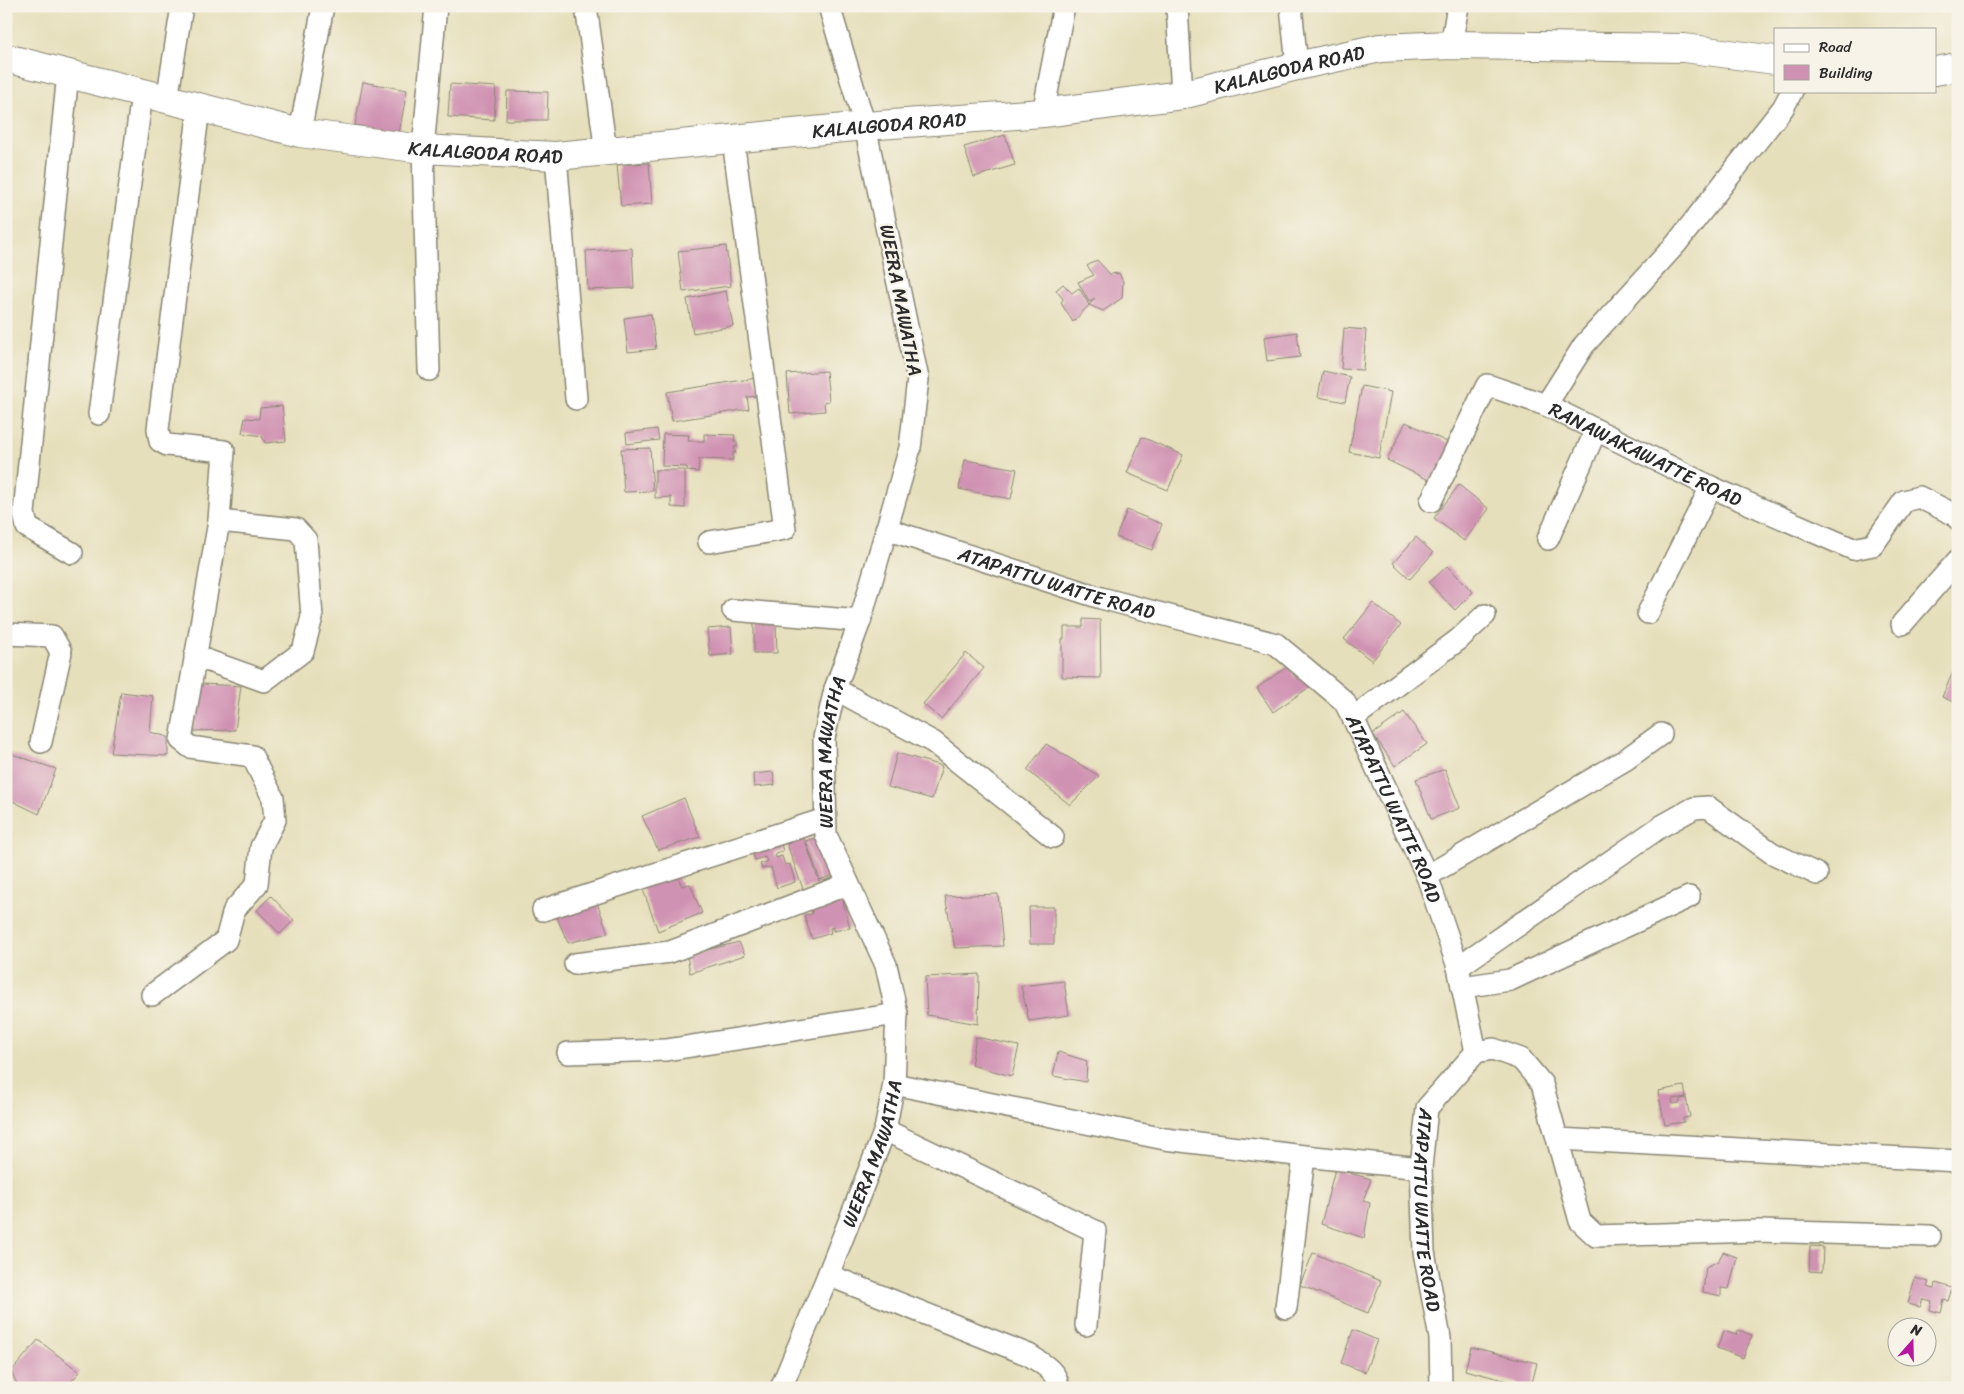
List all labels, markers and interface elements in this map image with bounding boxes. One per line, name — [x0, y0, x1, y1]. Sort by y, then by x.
legend — [1774, 28, 1936, 92]
text: Road — [1819, 34, 1852, 60]
street label: KALALGODA ROAD — [1210, 35, 1368, 103]
text: Building — [1819, 60, 1873, 86]
street label: KALALGODA ROAD — [810, 102, 968, 148]
street label: KALALGODA ROAD — [406, 131, 565, 173]
street label: WEERA MAWATHA — [870, 221, 932, 379]
street label: RANAWAKAWATTE ROAD — [1543, 393, 1748, 515]
street label: ATAPATTU WATTE ROAD — [953, 536, 1159, 628]
street label: WEERA MAWATHA — [807, 671, 855, 829]
street label: ATAPATTU WATTE ROAD — [1336, 707, 1452, 908]
street label: WEERA MAWATHA — [832, 1077, 911, 1232]
street label: ATAPATTU WATTE ROAD — [1404, 1105, 1451, 1315]
north arrow — [1886, 1316, 1936, 1366]
text: N — [1907, 1317, 1925, 1344]

